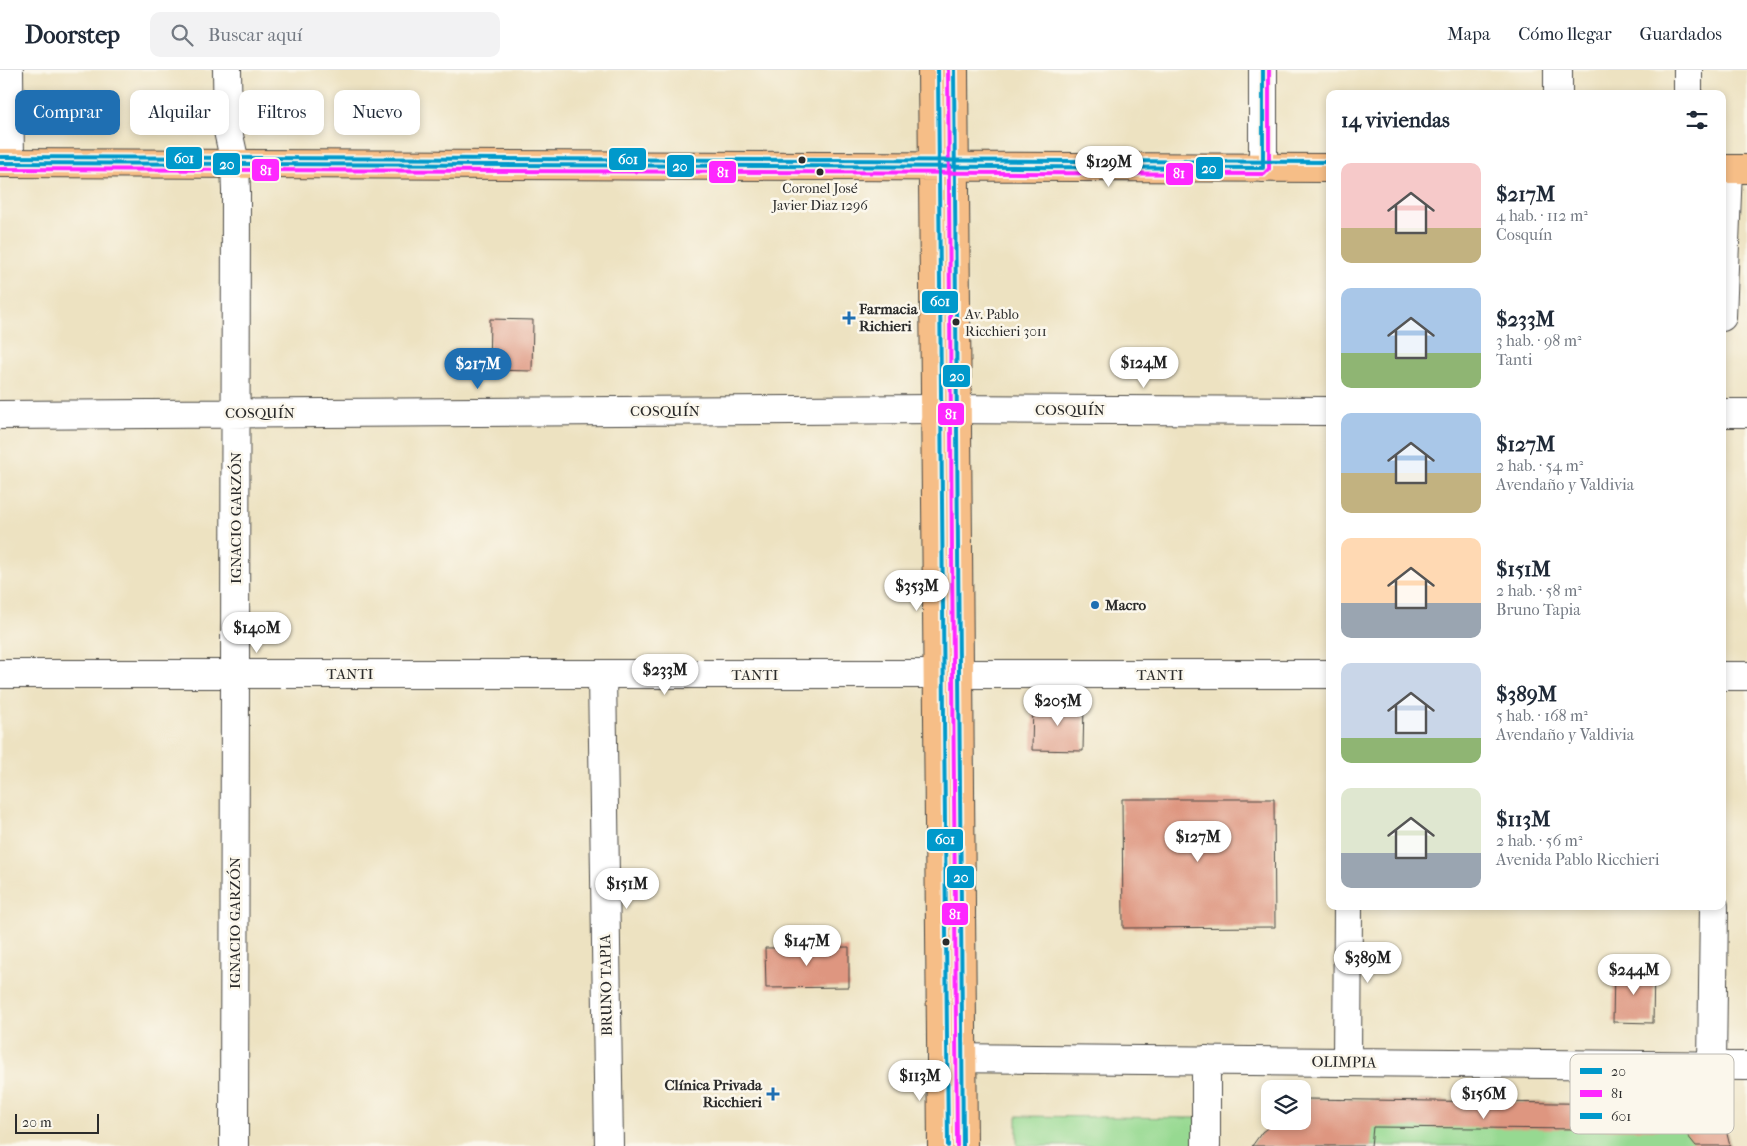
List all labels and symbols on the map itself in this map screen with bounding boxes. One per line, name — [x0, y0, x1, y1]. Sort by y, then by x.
line badge: 601 — [165, 146, 203, 170]
pin: $129M — [1074, 146, 1144, 188]
line badge: 601 — [608, 147, 647, 171]
text: 601 — [174, 150, 194, 167]
text: 601 — [618, 151, 638, 168]
line badge: 20 — [212, 152, 241, 176]
line badge: 20 — [666, 154, 695, 178]
unlabelled marker — [797, 155, 807, 165]
text: 20 — [220, 156, 235, 173]
line badge: 20 — [1195, 156, 1224, 180]
line badge: 81 — [251, 158, 280, 182]
text: 20 — [673, 158, 688, 175]
line badge: 81 — [708, 160, 737, 184]
text: 20 — [1202, 160, 1217, 177]
text: 81 — [260, 162, 272, 179]
line badge: 81 — [1165, 162, 1194, 186]
text: 81 — [717, 164, 729, 181]
text: 81 — [1173, 165, 1185, 182]
marker: Coronel José Javier Diaz 1296 — [815, 167, 825, 177]
place label: Coronel José Javier Diaz 1296 — [771, 180, 868, 214]
line badge: 601 — [921, 290, 959, 314]
text: 601 — [930, 293, 950, 310]
place label: Farmacia Richieri — [858, 300, 919, 335]
place label: Av. Pablo Ricchieri 3011 — [964, 306, 1047, 340]
marker: Farmacia Richieri — [843, 312, 855, 324]
marker: Av. Pablo Ricchieri 3011 — [951, 317, 961, 327]
pin: $124M — [1109, 346, 1179, 389]
pin: $217M — [443, 348, 513, 390]
line badge: 20 — [942, 364, 971, 388]
text: 20 — [950, 368, 965, 385]
street label: COSQUÍN — [1035, 401, 1106, 419]
street label: COSQUÍN — [630, 402, 701, 420]
line badge: 81 — [937, 402, 965, 426]
street label: COSQUÍN — [225, 404, 296, 422]
text: 81 — [945, 406, 957, 423]
street label: IGNACIO GARZÓN — [227, 451, 245, 584]
pin: $353M — [882, 570, 952, 612]
place label: Macro — [1104, 596, 1147, 614]
marker: Macro — [1089, 599, 1101, 611]
pin: $140M — [222, 612, 292, 654]
pin: $233M — [630, 654, 700, 696]
street label: TANTI — [327, 665, 374, 683]
street label: TANTI — [732, 666, 779, 684]
street label: TANTI — [1137, 666, 1184, 684]
pin: $205M — [1023, 684, 1093, 727]
pin: $127M — [1163, 820, 1233, 863]
line badge: 601 — [926, 828, 964, 852]
text: 601 — [935, 831, 955, 848]
street label: IGNACIO GARZÓN — [226, 856, 244, 989]
line badge: 20 — [946, 865, 975, 889]
pin: $151M — [592, 868, 662, 910]
text: 20 — [954, 869, 969, 886]
line badge: 81 — [941, 902, 969, 926]
text: 81 — [949, 906, 961, 923]
pin: $147M — [772, 924, 842, 967]
street label: BRUNO TAPIA — [596, 934, 616, 1036]
unlabelled marker — [941, 937, 951, 947]
pin: $389M — [1333, 942, 1403, 984]
pin: $244M — [1599, 954, 1669, 996]
street label: OLIMPIA — [1311, 1052, 1377, 1072]
legend — [1570, 1054, 1734, 1134]
pin: $113M — [885, 1060, 955, 1102]
text: 20 — [1611, 1063, 1626, 1080]
place label: Clínica Privada Ricchieri — [665, 1076, 763, 1111]
pin: $156M — [1449, 1078, 1519, 1120]
text: 81 — [1611, 1085, 1623, 1102]
marker: Clínica Privada Ricchieri — [766, 1087, 780, 1101]
text: 601 — [1611, 1108, 1631, 1125]
scale bar — [15, 1111, 99, 1134]

